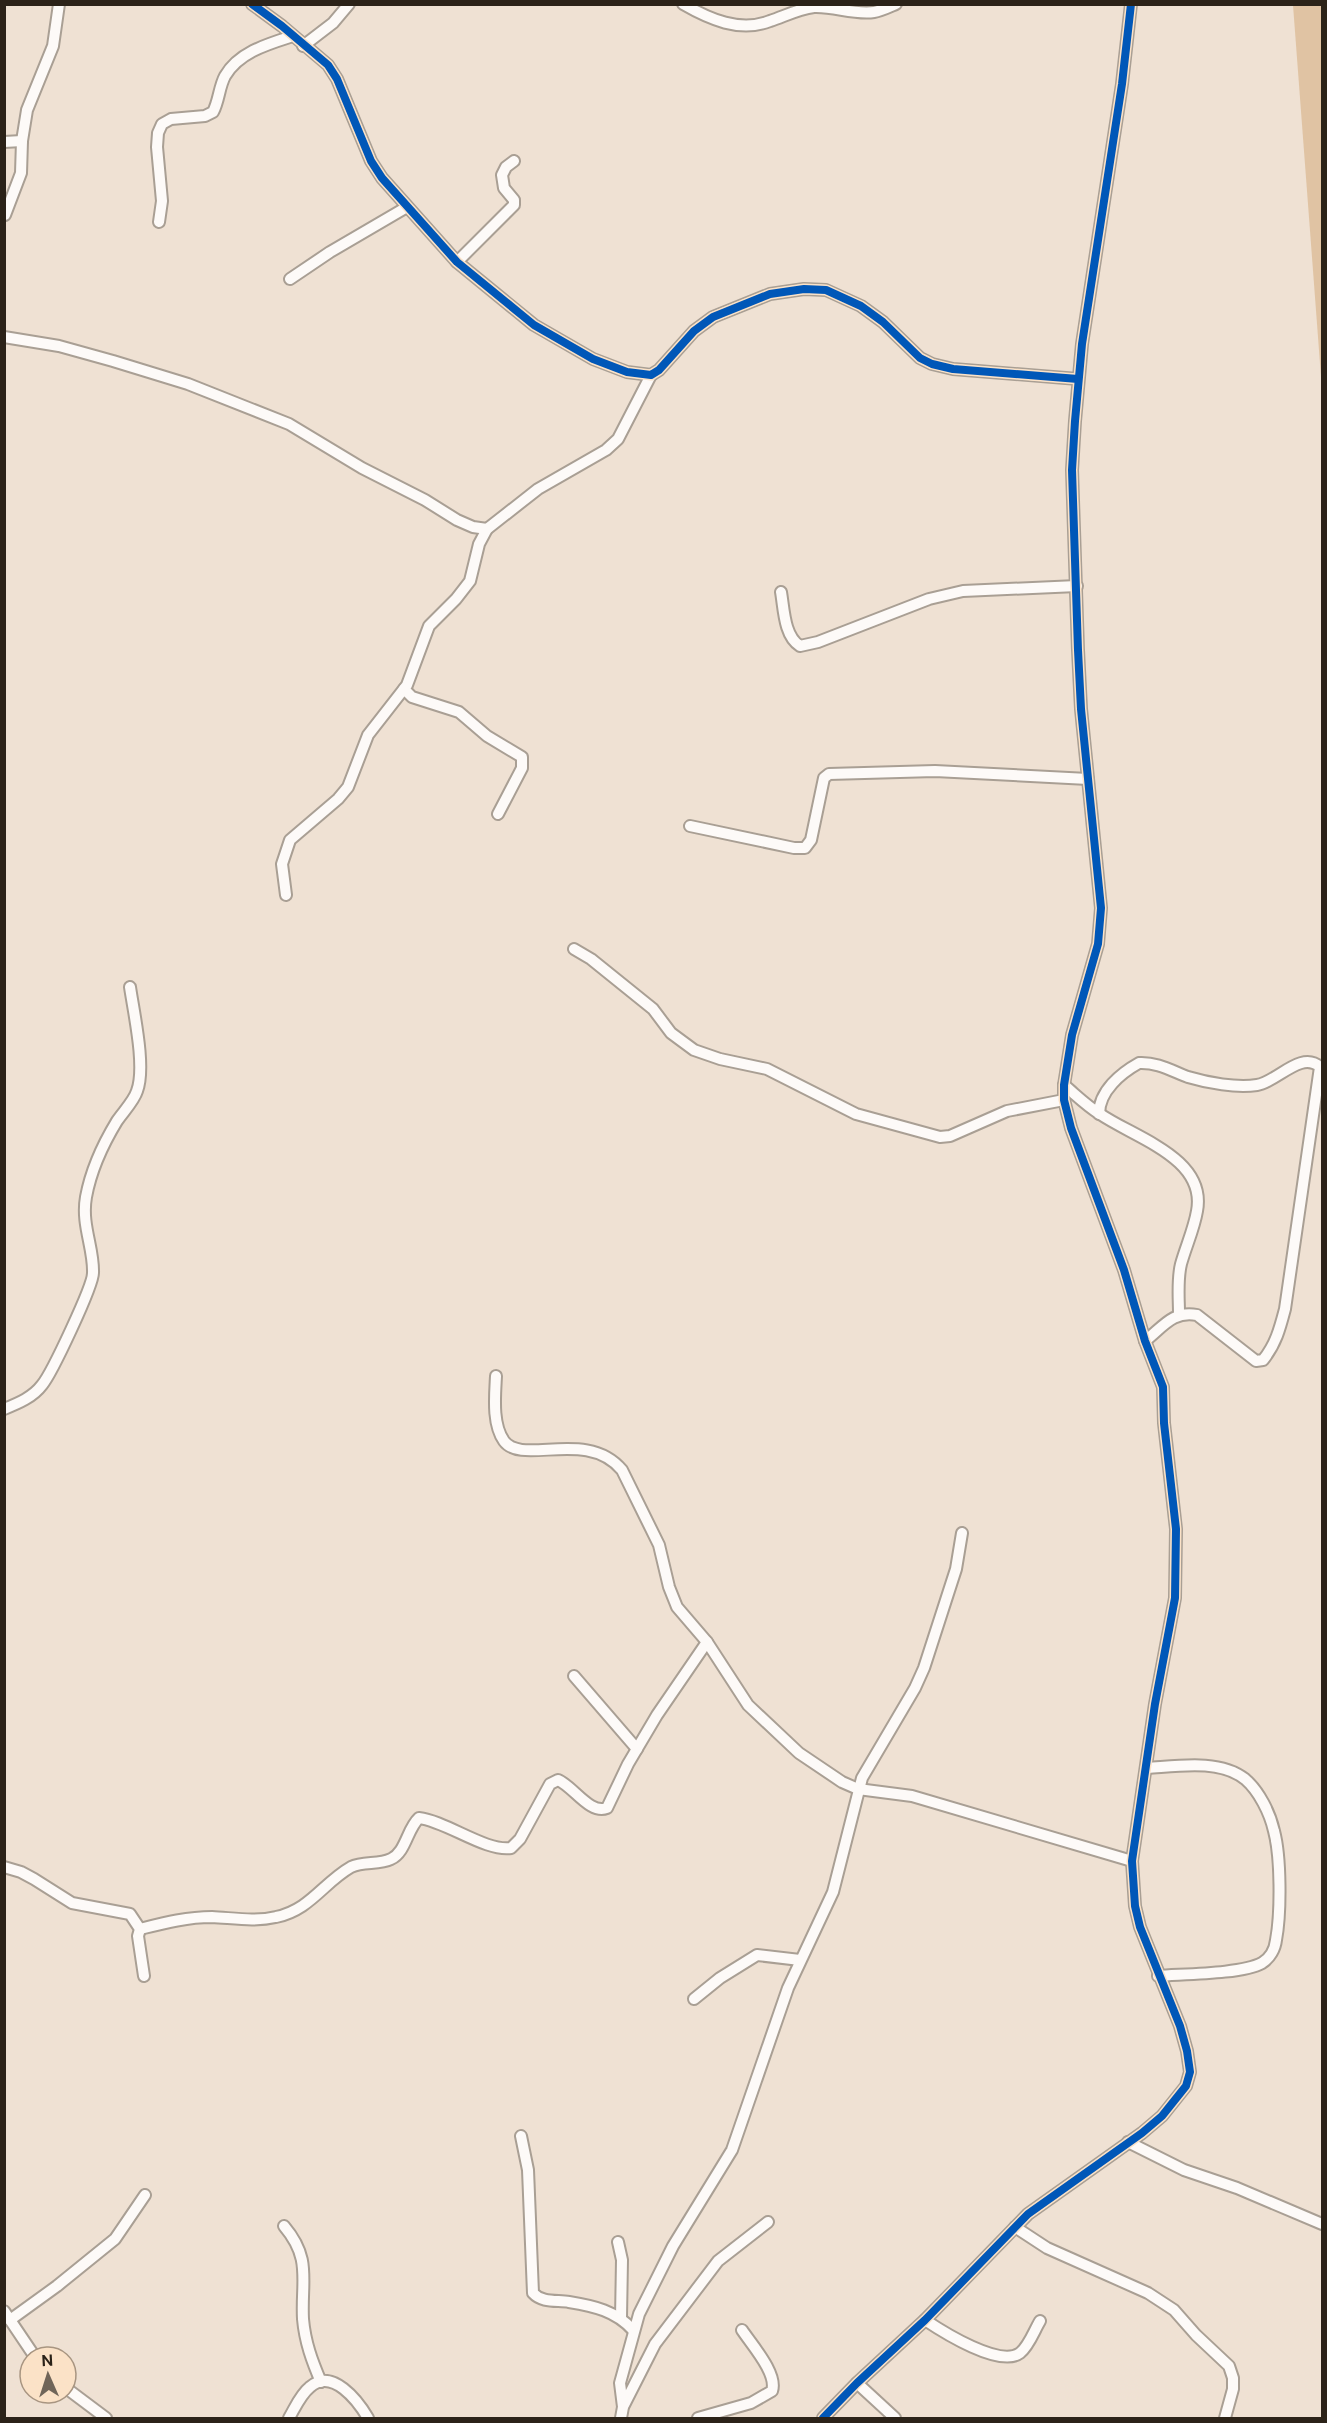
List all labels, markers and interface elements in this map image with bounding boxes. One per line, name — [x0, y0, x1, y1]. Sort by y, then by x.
north arrow — [18, 2345, 78, 2405]
text: N — [41, 2350, 54, 2371]

